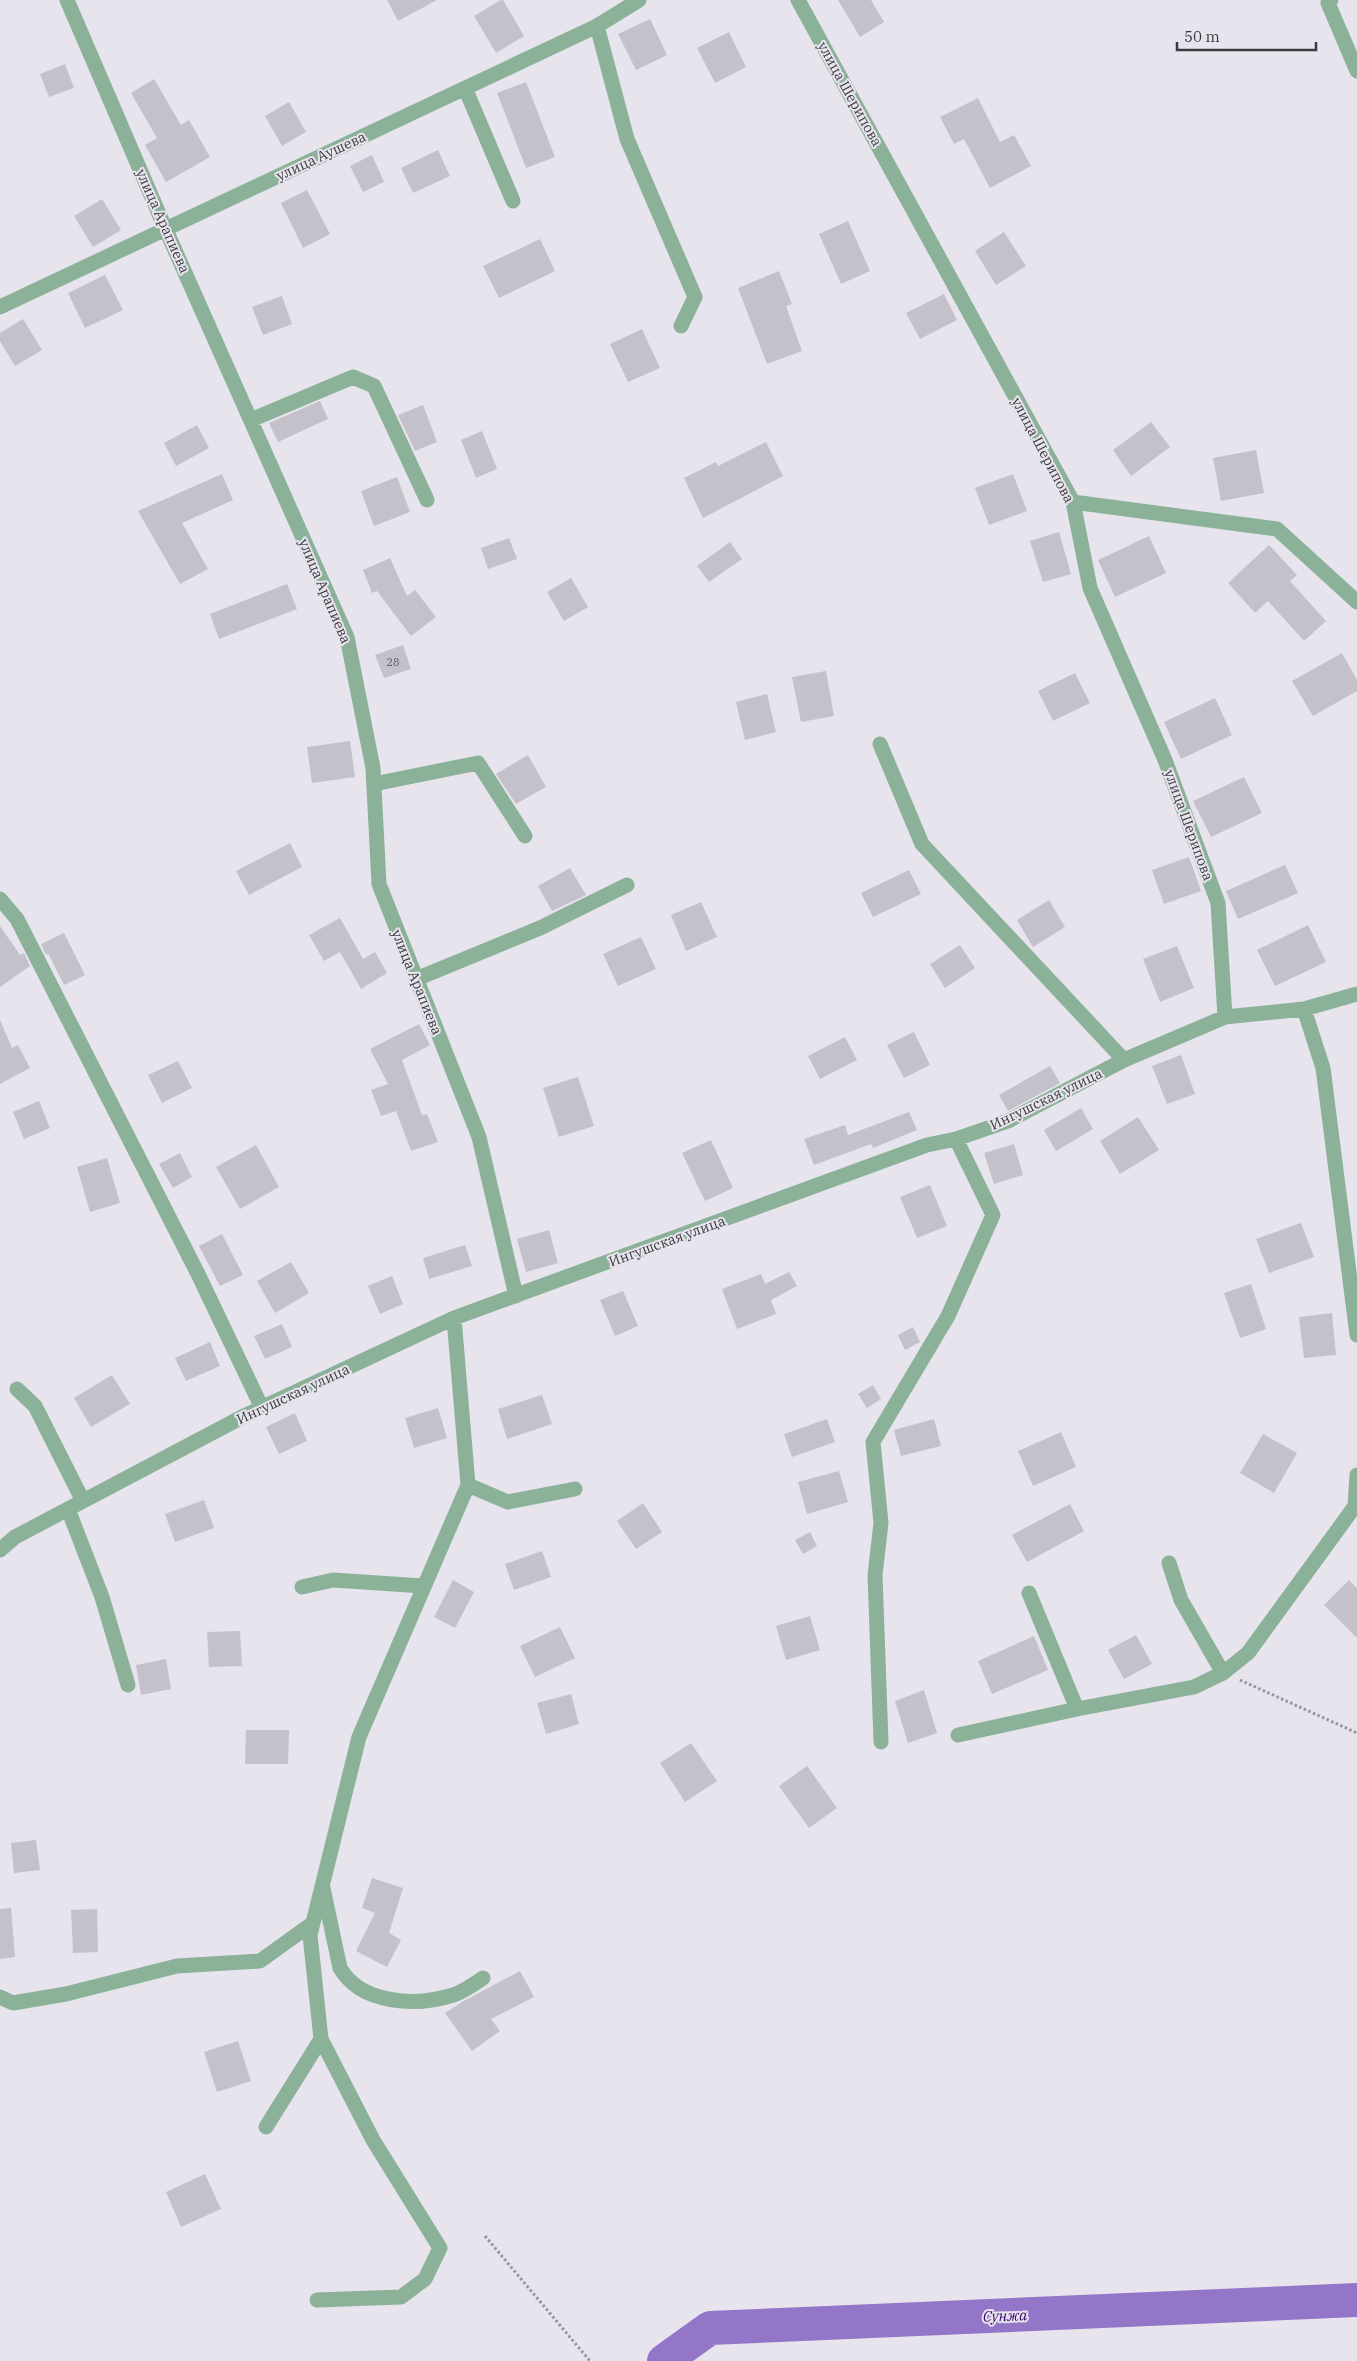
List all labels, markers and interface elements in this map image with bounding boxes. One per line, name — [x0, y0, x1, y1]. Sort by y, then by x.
scale bar — [1177, 20, 1316, 52]
text: 50 m — [1184, 27, 1220, 46]
street label: улица Шерипова — [814, 39, 886, 150]
street label: улица Аушева — [273, 127, 369, 185]
street label: улица Арапиева — [132, 166, 194, 276]
street label: улица Шерипова — [1008, 394, 1079, 506]
street label: улица Арапиева — [295, 536, 355, 646]
house number: 28 — [386, 655, 400, 669]
street label: улица Шерипова — [1161, 767, 1218, 883]
street label: улица Арапиева — [388, 927, 446, 1038]
street label: Ингушская улица — [987, 1064, 1105, 1134]
street label: Ингушская улица — [606, 1211, 728, 1270]
street label: Ингушская улица — [234, 1360, 353, 1428]
water label: Сунжа — [982, 2305, 1028, 2326]

